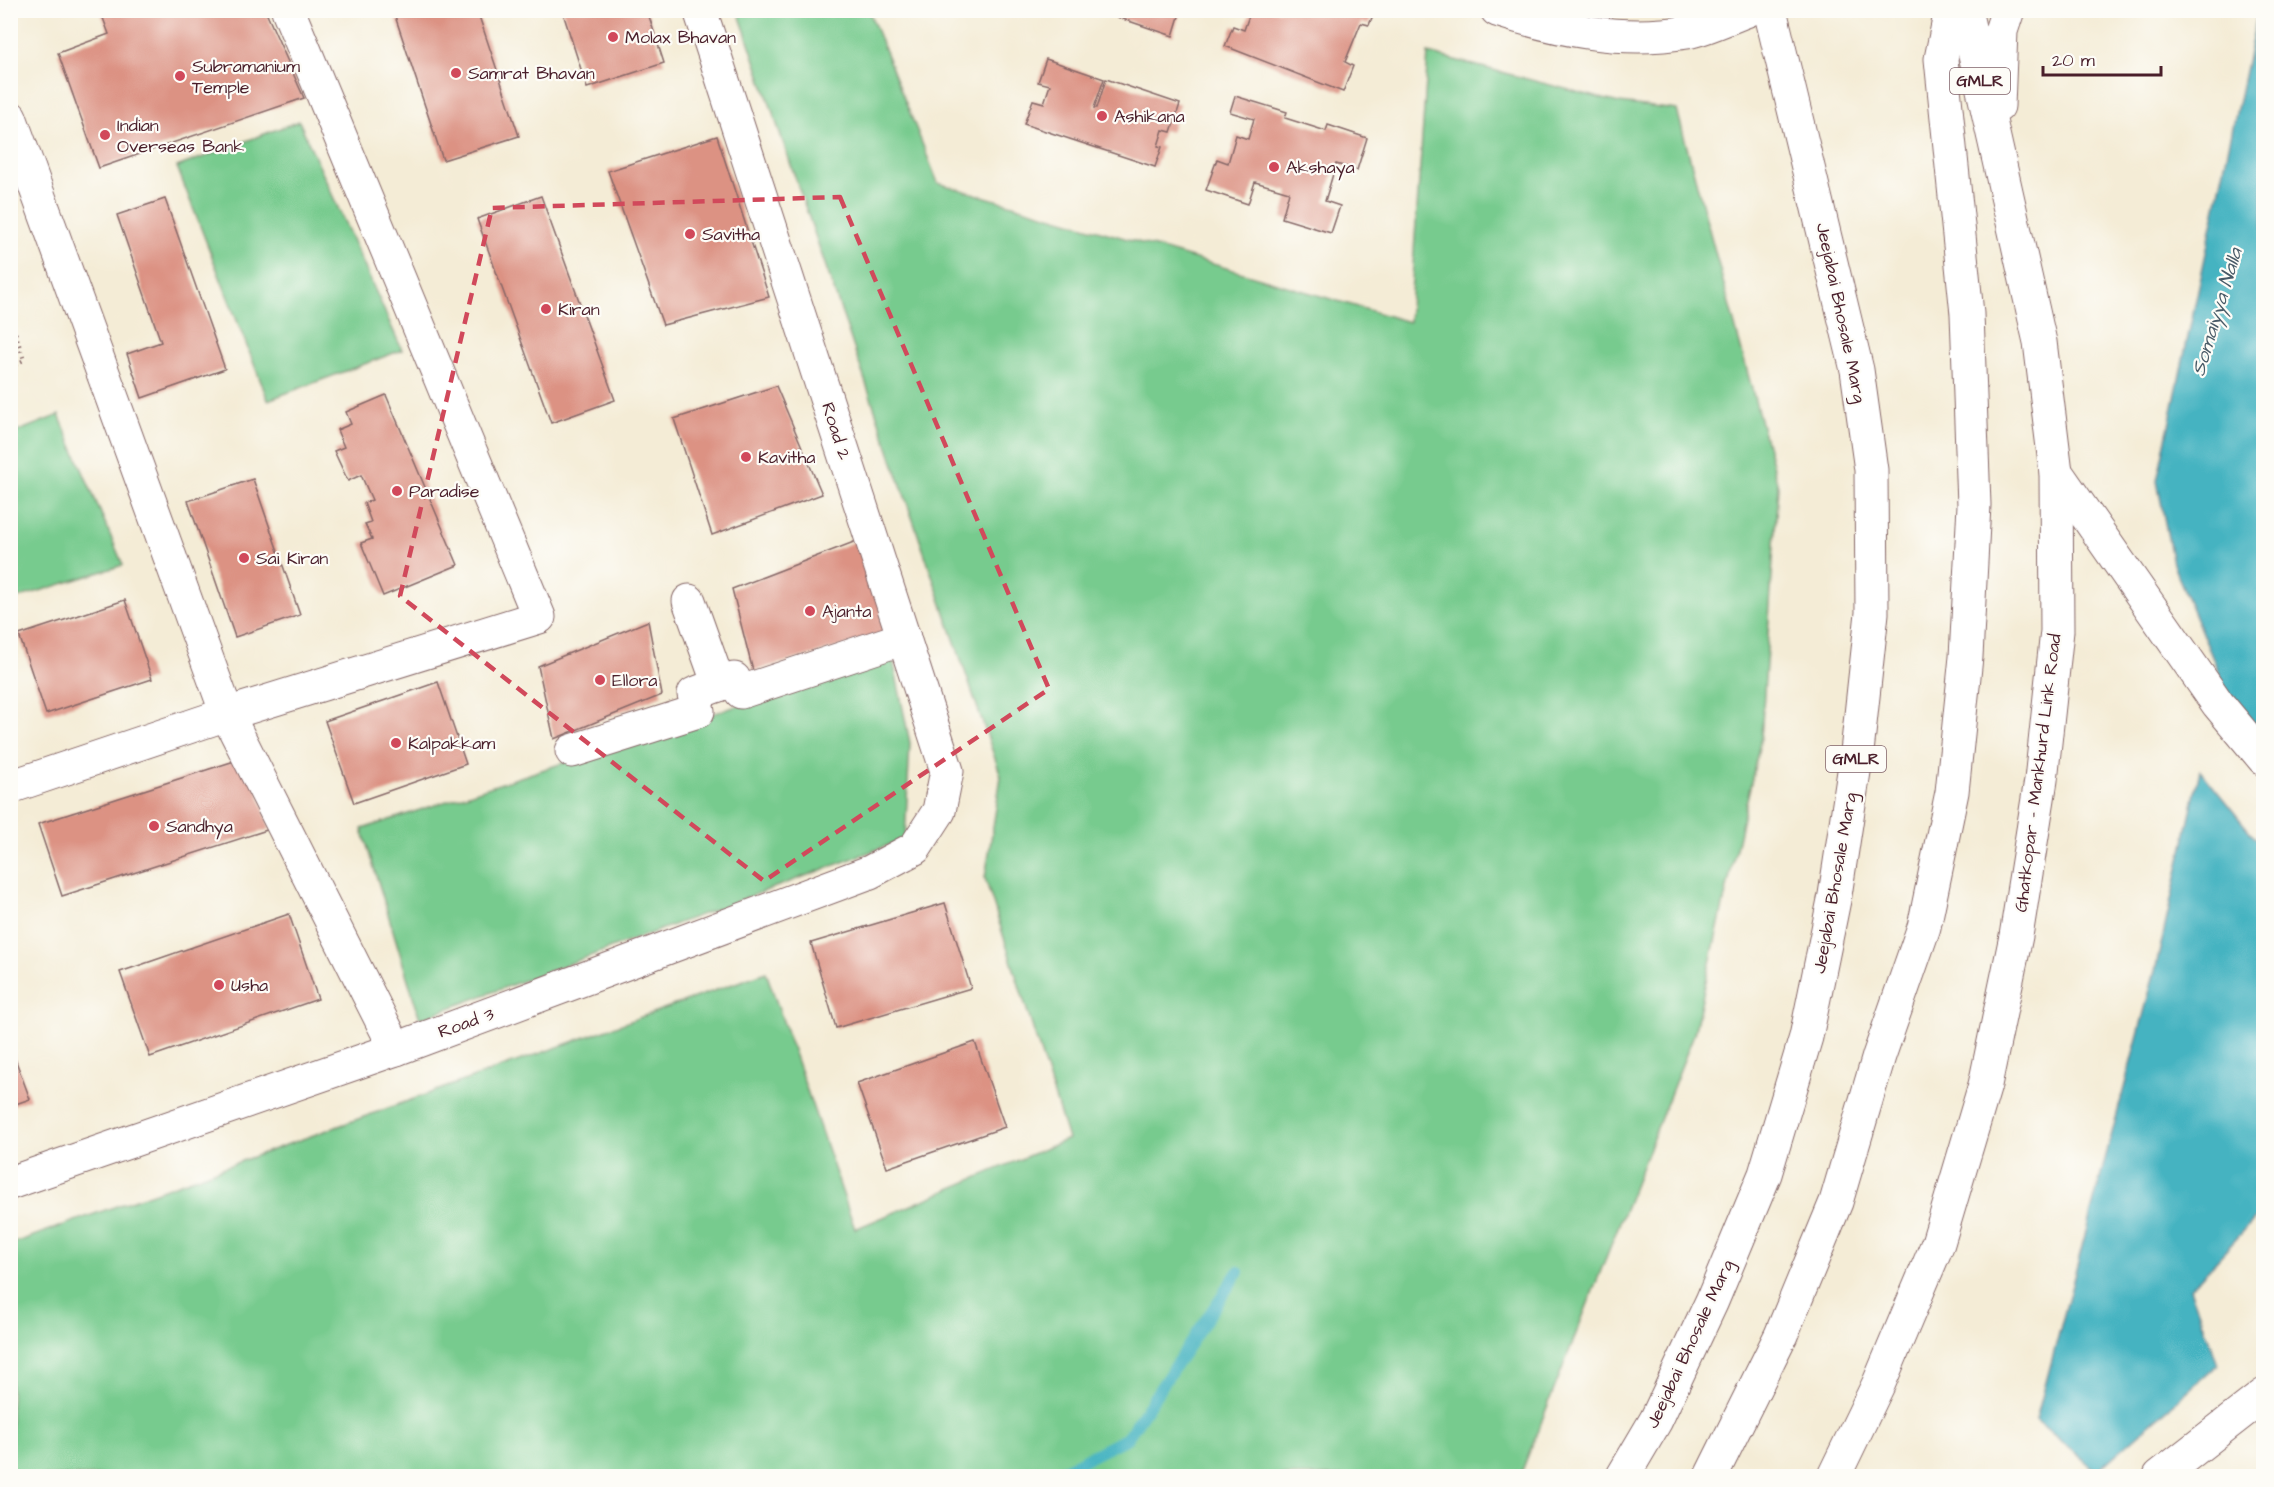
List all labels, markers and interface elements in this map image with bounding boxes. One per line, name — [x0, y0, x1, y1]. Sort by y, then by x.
place label: Molax Bhavan — [625, 25, 736, 50]
marker: Molax Bhavan — [606, 30, 620, 44]
scale bar — [2043, 39, 2162, 77]
text: 20 m — [2052, 48, 2095, 73]
place label: Subramanium Temple — [192, 54, 300, 100]
place label: Samrat Bhavan — [468, 61, 595, 86]
marker: Samrat Bhavan — [449, 66, 463, 80]
road number: GMLR — [1950, 68, 2010, 94]
marker: Subramanium Temple — [173, 69, 187, 83]
place label: Ashikana — [1114, 104, 1185, 129]
marker: Ashikana — [1095, 109, 1109, 123]
place label: Indian Overseas Bank — [117, 113, 244, 159]
marker: Indian Overseas Bank — [98, 128, 112, 142]
place label: Akshaya — [1286, 155, 1355, 181]
marker: Akshaya — [1267, 160, 1281, 174]
street label: Jeejabai Bhosale Marg — [1809, 221, 1872, 406]
place label: Savitha — [702, 222, 760, 247]
marker: Savitha — [683, 227, 697, 241]
water label: Somaiyya Nalla — [2184, 244, 2251, 380]
place label: Kiran — [558, 297, 600, 322]
marker: Kiran — [539, 302, 553, 316]
street label: Road 2 — [815, 399, 857, 464]
place label: Kavitha — [758, 445, 815, 470]
marker: Kavitha — [739, 450, 753, 464]
place label: Paradise — [409, 479, 480, 504]
marker: Paradise — [390, 484, 404, 498]
place label: Sai Kiran — [256, 546, 328, 571]
marker: Sai Kiran — [237, 551, 251, 565]
place label: Ajanta — [822, 599, 871, 624]
marker: Ajanta — [803, 604, 817, 618]
street label: Ghatkopar - Mankhurd Link Road — [2009, 632, 2067, 914]
place label: Ellora — [612, 668, 658, 693]
marker: Ellora — [593, 673, 607, 687]
place label: Kalpakkam — [408, 731, 495, 756]
marker: Kalpakkam — [389, 736, 403, 750]
road number: GMLR — [1826, 746, 1886, 772]
street label: Jeejabai Bhosale Marg — [1807, 790, 1864, 976]
place label: Sandhya — [166, 814, 233, 840]
marker: Sandhya — [147, 819, 161, 833]
place label: Usha — [231, 973, 268, 998]
marker: Usha — [212, 978, 226, 992]
street label: Road 3 — [435, 1001, 497, 1045]
street label: Jeejabai Bhosale Marg — [1640, 1256, 1741, 1433]

